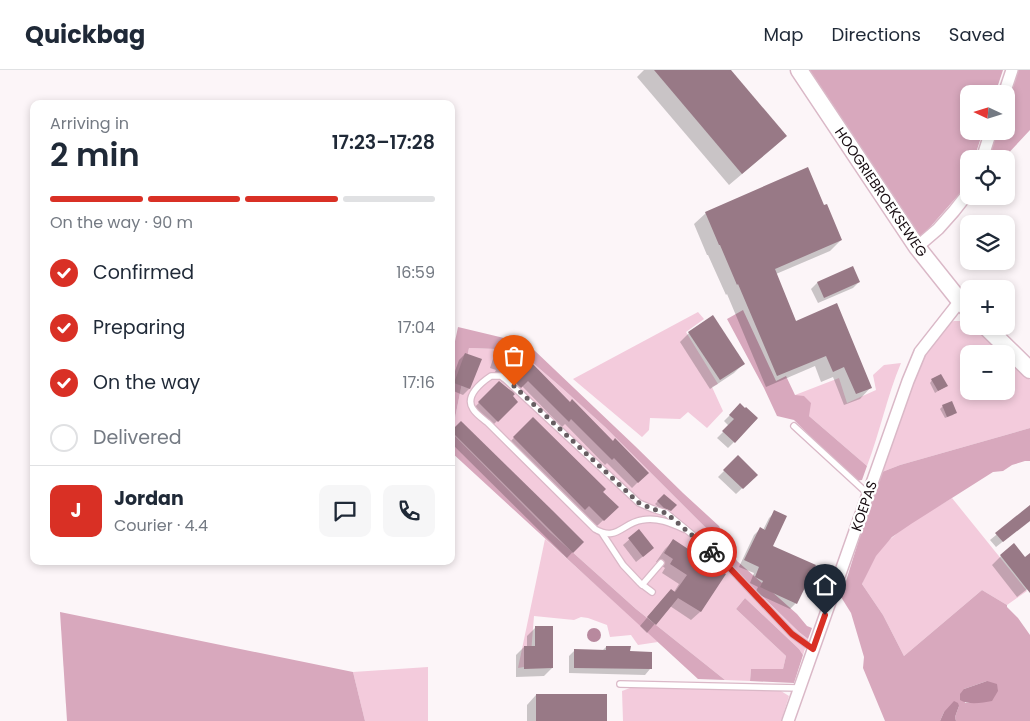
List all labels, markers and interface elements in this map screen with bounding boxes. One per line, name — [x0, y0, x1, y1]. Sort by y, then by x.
text: Quickbag — [25, 18, 145, 51]
text: Map — [764, 22, 803, 47]
text: Directions — [831, 22, 921, 47]
text: Saved — [949, 22, 1005, 47]
north arrow — [960, 85, 1015, 140]
map controls — [960, 85, 1015, 400]
text: Arriving in — [50, 112, 129, 135]
street label: HOOGRIEBROEKSEWEG — [830, 123, 932, 261]
text: 17:23–17:28 — [332, 129, 435, 156]
text: 2 min — [50, 132, 140, 177]
button: locate — [960, 150, 1015, 205]
text: On the way · 90 m — [50, 211, 193, 234]
button: layers — [960, 215, 1015, 270]
icon: check — [50, 259, 78, 287]
text: Confirmed — [93, 259, 194, 286]
text: 16:59 — [396, 261, 435, 284]
button: + — [960, 280, 1015, 335]
icon: check — [50, 314, 78, 342]
text: Preparing — [93, 314, 185, 341]
text: 17:04 — [398, 316, 435, 339]
pin — [493, 335, 535, 386]
icon: bag — [500, 342, 528, 370]
button: − — [960, 345, 1015, 400]
icon: check — [50, 369, 78, 397]
text: On the way — [93, 369, 200, 396]
text: 17:16 — [402, 371, 435, 394]
text: Delivered — [93, 424, 182, 451]
street label: KOEPAS — [846, 478, 882, 534]
text: Jordan — [114, 485, 184, 512]
button: chat — [319, 485, 371, 537]
button: phone — [383, 485, 435, 537]
text: J — [71, 497, 81, 524]
text: Courier · 4.4 — [114, 514, 208, 537]
courier — [687, 527, 737, 577]
icon: bike — [698, 538, 726, 566]
pin — [804, 564, 846, 615]
icon: home — [811, 571, 839, 599]

